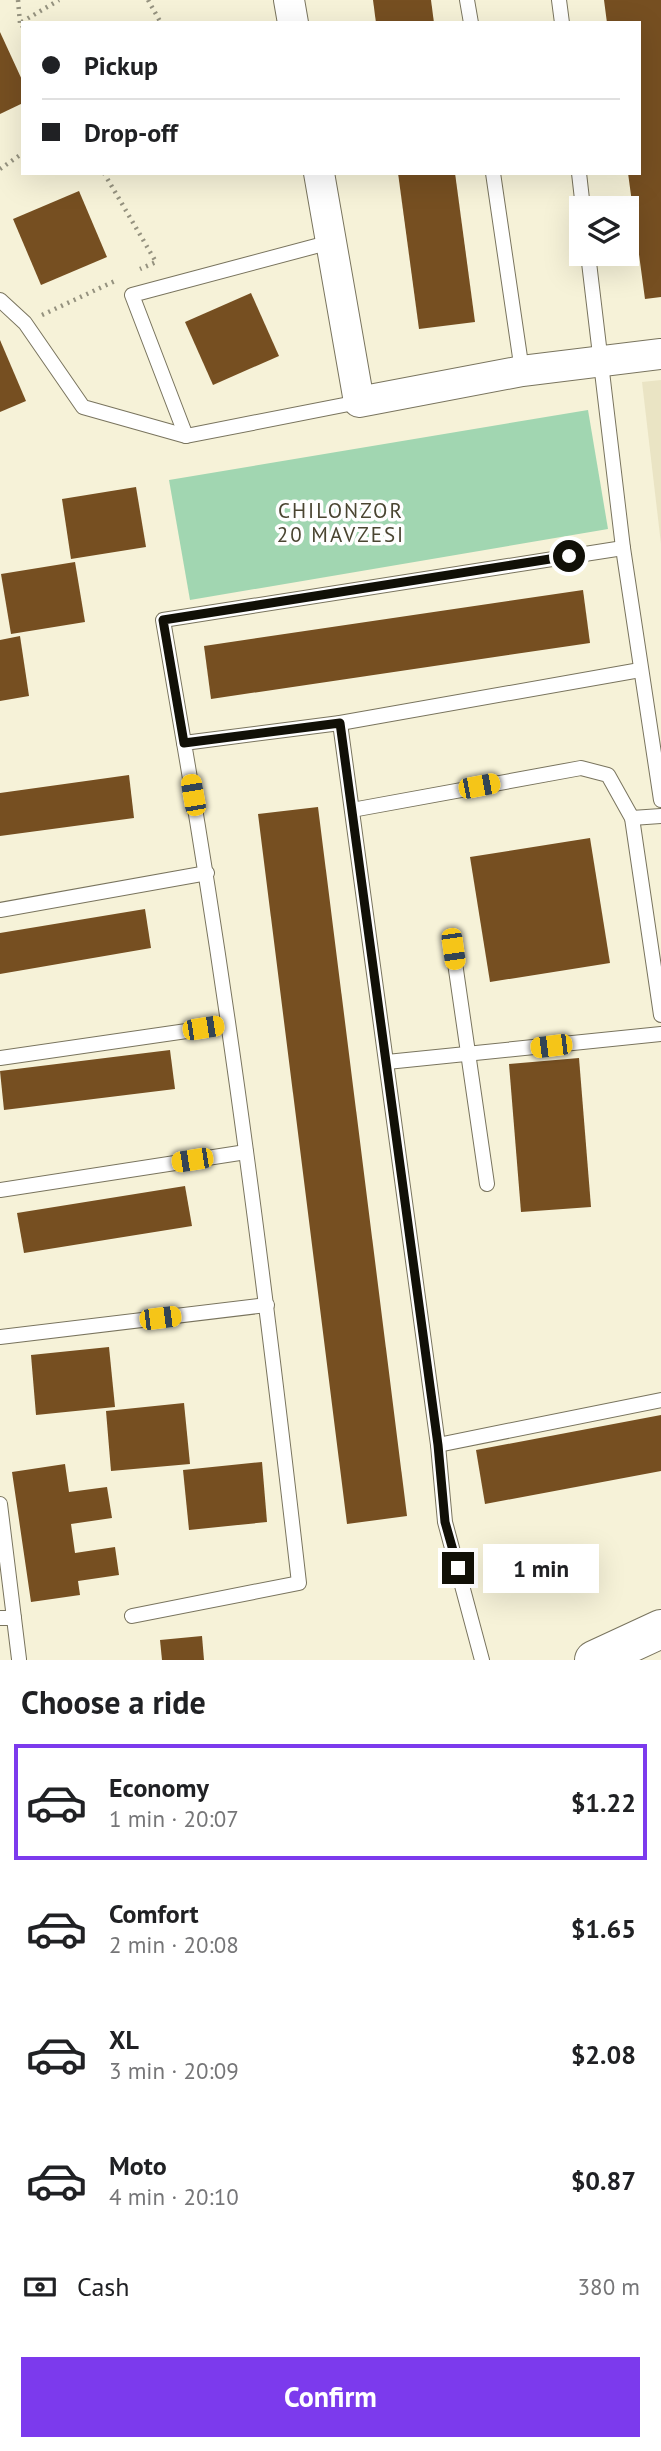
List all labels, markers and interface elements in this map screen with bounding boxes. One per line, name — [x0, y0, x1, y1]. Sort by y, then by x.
text: Pickup — [84, 49, 158, 82]
text: Drop-off — [84, 116, 178, 149]
map controls — [569, 196, 639, 266]
button: layers — [569, 196, 639, 266]
district label: CHILONZOR 20 MAVZESI — [277, 497, 405, 548]
route start — [553, 540, 585, 572]
car — [180, 772, 207, 818]
car — [457, 772, 502, 800]
car — [440, 927, 467, 971]
car — [181, 1014, 226, 1042]
car — [529, 1033, 574, 1059]
car — [170, 1146, 215, 1174]
car — [138, 1305, 183, 1331]
callout: 1 min — [482, 1544, 598, 1592]
route end — [442, 1552, 474, 1584]
text: 1 min — [513, 1554, 569, 1583]
text: Choose a ride — [21, 1681, 206, 1723]
icon: car — [25, 1771, 88, 1834]
text: Economy — [109, 1771, 209, 1804]
text: $1.22 — [571, 1786, 636, 1819]
text: 1 min · 20:07 — [109, 1804, 239, 1833]
icon: car — [25, 1897, 88, 1960]
text: Comfort — [109, 1897, 199, 1930]
text: $1.65 — [571, 1912, 636, 1945]
text: 2 min · 20:08 — [109, 1930, 239, 1959]
icon: car — [25, 2023, 88, 2086]
text: XL — [109, 2023, 139, 2056]
text: $2.08 — [571, 2038, 636, 2071]
text: 3 min · 20:09 — [109, 2056, 239, 2085]
icon: car — [25, 2149, 88, 2212]
text: Moto — [109, 2149, 167, 2182]
text: $0.87 — [571, 2164, 636, 2197]
text: 4 min · 20:10 — [109, 2182, 239, 2211]
icon: cash — [21, 2268, 59, 2306]
text: Cash — [77, 2270, 129, 2303]
text: 380 m — [578, 2272, 640, 2301]
button: Confirm — [21, 2357, 640, 2437]

